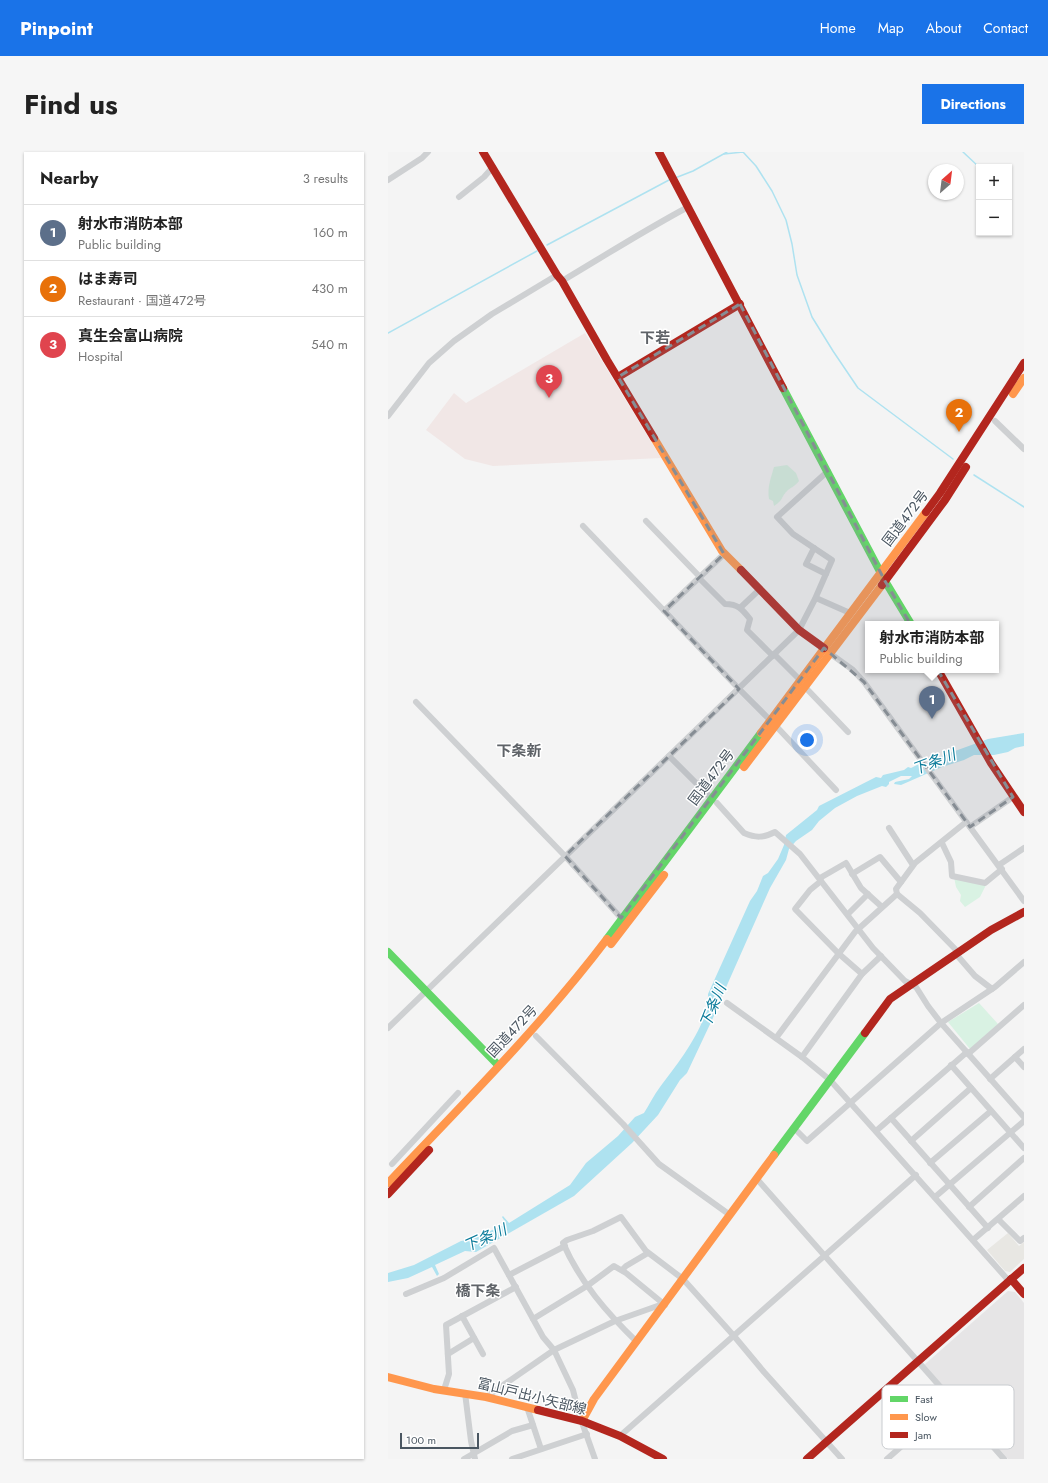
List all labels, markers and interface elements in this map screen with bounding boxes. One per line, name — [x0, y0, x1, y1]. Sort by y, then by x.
text: Pinpoint — [20, 15, 93, 42]
text: Home — [820, 18, 856, 38]
text: Map — [878, 18, 904, 38]
text: About — [926, 18, 961, 38]
text: Contact — [983, 18, 1028, 38]
text: Find us — [24, 84, 118, 125]
button: Directions — [922, 84, 1024, 124]
north arrow — [928, 164, 964, 200]
map controls — [976, 164, 1012, 236]
button: + — [976, 164, 1012, 200]
text: Nearby — [40, 166, 98, 190]
text: 3 results — [303, 169, 348, 188]
button: − — [976, 200, 1012, 236]
text: 射水市消防本部 — [78, 213, 183, 235]
text: 1 — [50, 223, 56, 242]
text: 160 m — [313, 223, 348, 242]
text: Public building — [78, 235, 161, 254]
text: はま寿司 — [78, 268, 138, 290]
text: 2 — [49, 279, 57, 298]
text: 430 m — [311, 279, 348, 298]
text: Restaurant · 国道472号 — [78, 291, 207, 310]
text: 真生会富山病院 — [78, 325, 183, 347]
district label: 下若 — [640, 327, 670, 349]
text: 3 — [49, 335, 57, 354]
text: 540 m — [311, 335, 348, 354]
text: Hospital — [78, 347, 123, 366]
pin: 3 — [536, 365, 562, 398]
pin: 2 — [946, 399, 972, 432]
street label: 国道472号 — [877, 486, 933, 550]
popup — [865, 621, 999, 673]
text: 射水市消防本部 — [879, 627, 985, 649]
text: Public building — [879, 649, 963, 668]
pin: 1 — [919, 686, 945, 719]
your location — [797, 730, 817, 750]
district label: 下条新 — [496, 740, 542, 762]
water label: 下条川 — [909, 743, 961, 780]
street label: 国道472号 — [683, 745, 739, 809]
water label: 下条川 — [694, 979, 732, 1031]
street label: 国道472号 — [482, 1000, 542, 1062]
water label: 下条川 — [460, 1218, 512, 1257]
district label: 橋下条 — [455, 1280, 501, 1302]
street label: 富山戸出小矢部線 — [475, 1373, 589, 1419]
legend — [882, 1385, 1014, 1449]
text: Fast — [915, 1391, 933, 1407]
text: Slow — [915, 1409, 937, 1425]
text: Jam — [913, 1427, 932, 1443]
scale bar — [400, 1431, 479, 1450]
text: 100 m — [406, 1432, 436, 1448]

